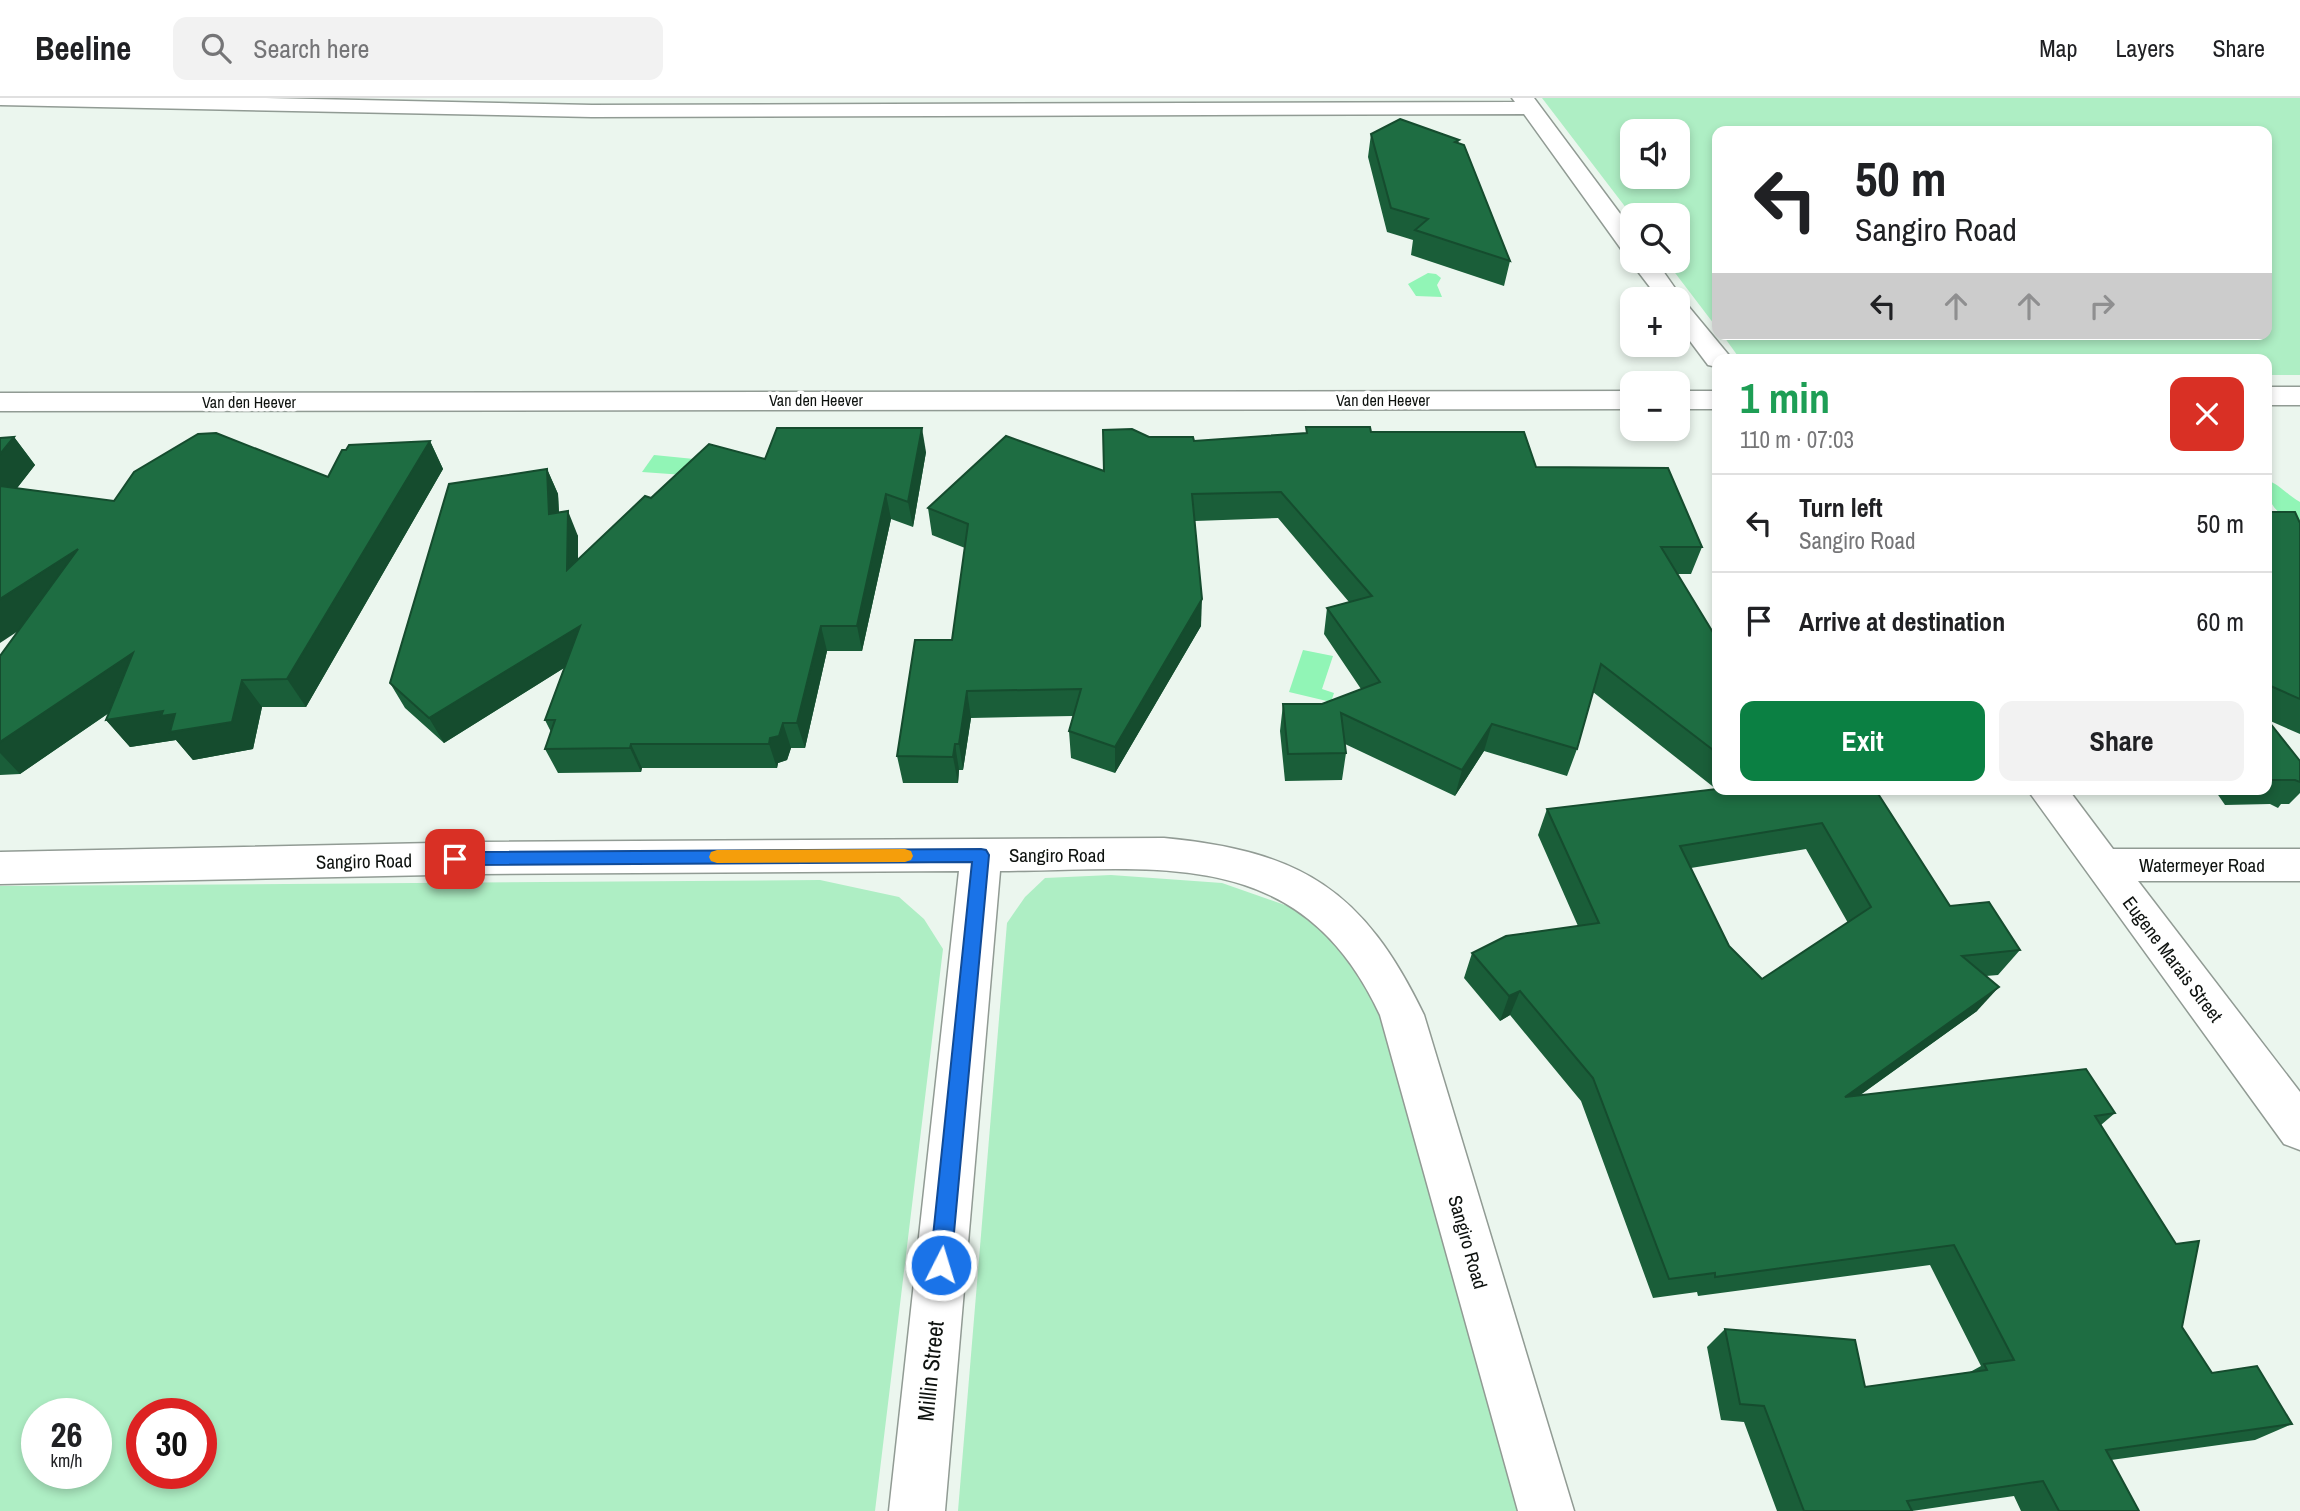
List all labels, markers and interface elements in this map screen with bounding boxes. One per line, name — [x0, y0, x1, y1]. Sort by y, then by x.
search box — [173, 17, 663, 80]
text: Beeline — [35, 26, 131, 70]
icon: search — [197, 29, 235, 67]
text: Search here — [253, 31, 369, 66]
text: Map — [2039, 32, 2077, 64]
text: Layers — [2115, 32, 2174, 64]
text: Share — [2212, 32, 2265, 64]
map controls — [1620, 119, 1690, 441]
button: sound — [1620, 119, 1690, 189]
text: 50 m — [1855, 145, 1947, 211]
icon: left — [1740, 154, 1831, 245]
button: search — [1620, 203, 1690, 273]
text: Sangiro Road — [1855, 208, 2017, 251]
button: + — [1620, 287, 1690, 357]
icon: left — [1864, 287, 1902, 325]
icon: ahead — [1937, 287, 1975, 325]
icon: ahead — [2010, 287, 2048, 325]
icon: right — [2083, 287, 2121, 325]
text: 1 min — [1740, 370, 1830, 426]
button: − — [1620, 371, 1690, 441]
button: close — [2170, 377, 2244, 451]
street label: Van den Heever — [769, 389, 864, 411]
street label: Van den Heever — [1336, 389, 1431, 411]
street label: Van den Heever — [202, 391, 297, 413]
text: 110 m · 07:03 — [1740, 424, 1854, 455]
text: Turn left — [1799, 490, 1883, 525]
icon: left — [1740, 504, 1778, 542]
text: 50 m — [2197, 506, 2244, 541]
text: Sangiro Road — [1799, 525, 1915, 556]
icon: arrive — [1740, 602, 1778, 640]
text: Arrive at destination — [1799, 604, 2005, 639]
text: 60 m — [2197, 604, 2244, 639]
button: Exit — [1740, 701, 1985, 781]
button: Share — [1999, 701, 2244, 781]
pin — [425, 829, 485, 889]
icon: arrive — [436, 840, 474, 878]
street label: Sangiro Road — [1009, 842, 1105, 868]
street label: Sangiro Road — [316, 847, 412, 875]
street label: Watermeyer Road — [2139, 852, 2265, 878]
street label: Eugene Marais Street — [2117, 891, 2229, 1028]
street label: Sangiro Road — [1442, 1192, 1494, 1292]
position arrow — [904, 1228, 978, 1302]
street label: Millin Street — [909, 1319, 951, 1423]
speed limit sign: 30 — [126, 1398, 217, 1489]
text: 26 — [51, 1411, 82, 1458]
text: km/h — [51, 1448, 83, 1473]

